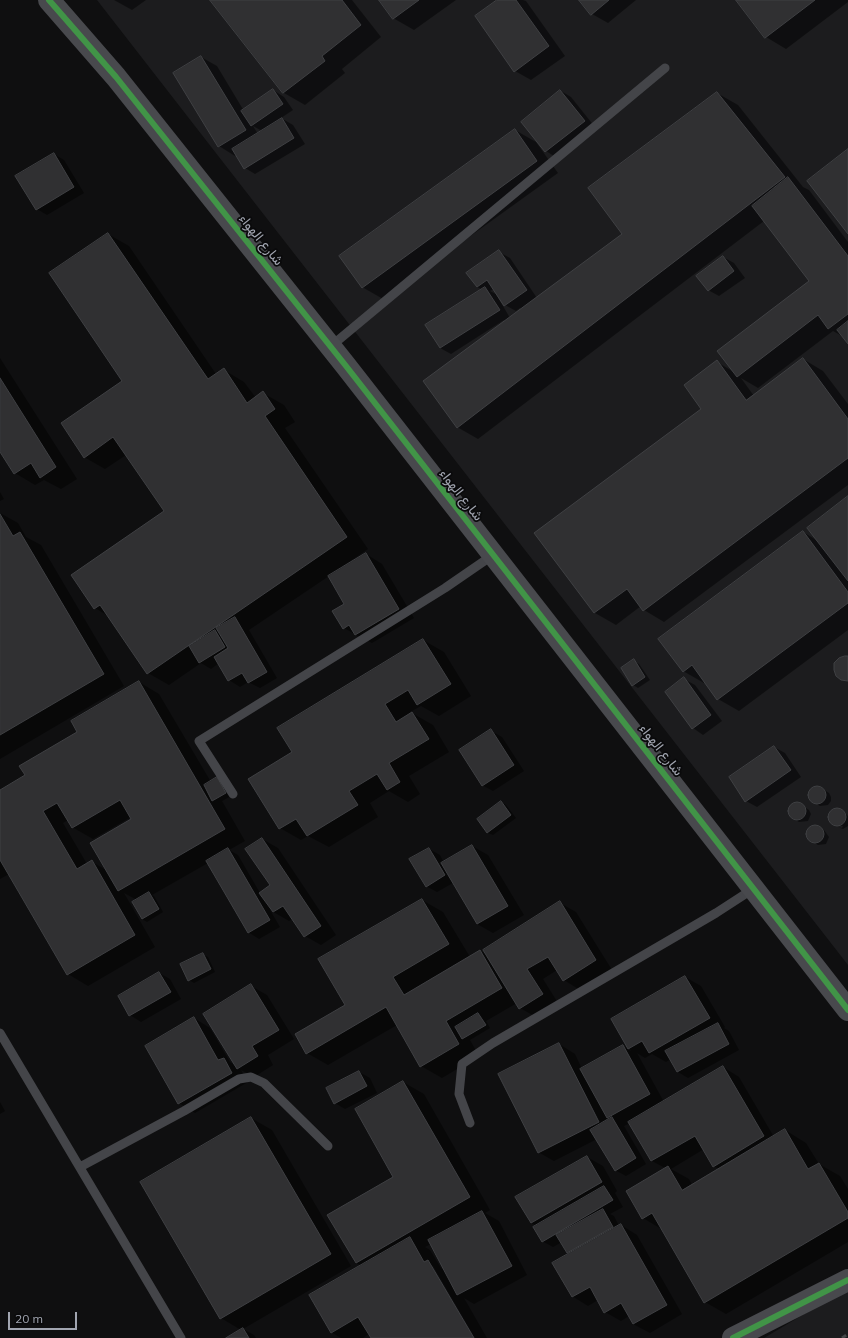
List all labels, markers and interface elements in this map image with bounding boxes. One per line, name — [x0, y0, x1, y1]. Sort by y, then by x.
street label: شارع الهواء — [235, 211, 287, 269]
street label: شارع الهواء — [436, 466, 486, 524]
street label: شارع الهواء — [636, 721, 686, 779]
scale bar — [10, 1304, 79, 1330]
text: 20 m — [15, 1311, 43, 1326]

